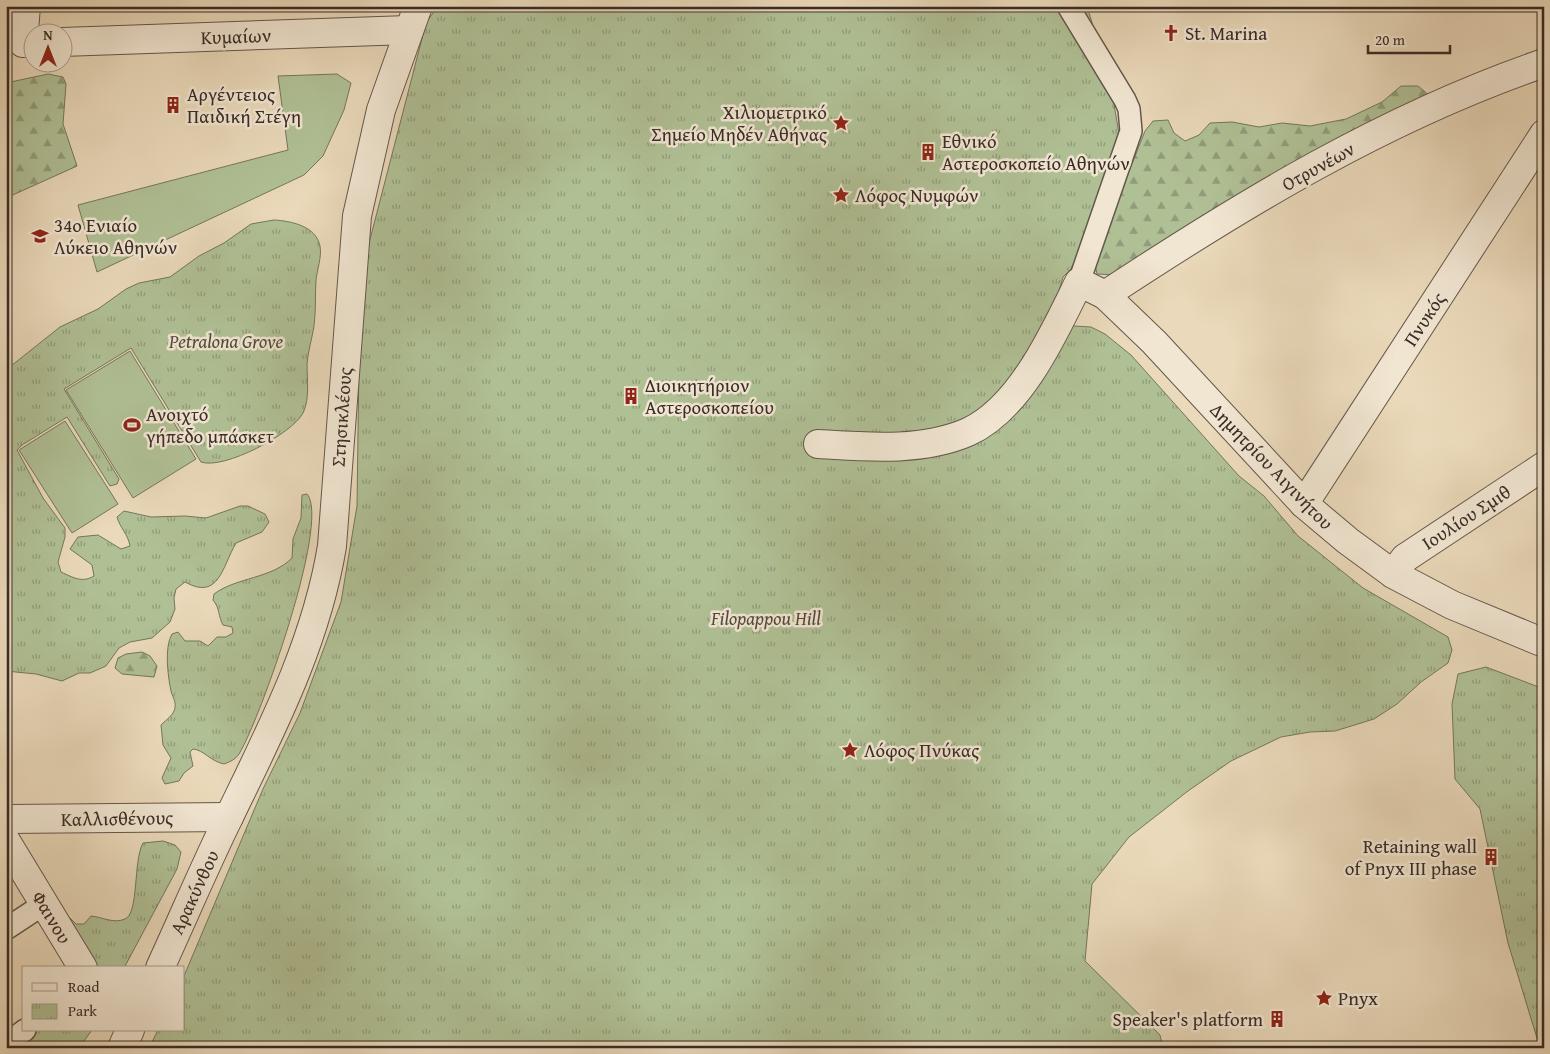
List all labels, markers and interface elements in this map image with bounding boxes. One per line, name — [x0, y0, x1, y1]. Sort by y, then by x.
place label: St. Marina — [1185, 19, 1267, 47]
street label: Κυμαίων — [200, 21, 272, 51]
north arrow — [22, 22, 72, 72]
scale bar — [1368, 22, 1450, 54]
church icon: St. Marina — [1161, 23, 1181, 43]
text: N — [43, 25, 53, 45]
text: 20 m — [1375, 29, 1406, 50]
place label: Αργέντειος Παιδική Στέγη — [187, 80, 301, 130]
building icon: Αργέντειος Παιδική Στέγη — [163, 95, 183, 115]
place label: Χιλιομετρικό Σημείο Μηδέν Αθήνας — [651, 98, 827, 148]
place icon: Χιλιομετρικό Σημείο Μηδέν Αθήνας — [831, 113, 851, 133]
place label: Εθνικό Αστεροσκοπείο Αθηνών — [942, 127, 1130, 177]
street label: Οτρυνέων — [1276, 134, 1360, 198]
building icon: Εθνικό Αστεροσκοπείο Αθηνών — [918, 142, 938, 162]
place label: Λόφος Νυμφών — [855, 181, 979, 209]
place icon: Λόφος Νυμφών — [831, 185, 851, 205]
place label: 34ο Ενιαίο Λύκειο Αθηνών — [54, 211, 177, 261]
school or university icon: 34ο Ενιαίο Λύκειο Αθηνών — [30, 226, 50, 246]
street label: Πνυκός — [1396, 286, 1452, 352]
park label: Petralona Grove — [168, 327, 283, 355]
street label: Στησικλέους — [324, 366, 358, 468]
place label: Διοικητήριον Αστεροσκοπείου — [645, 371, 774, 421]
building icon: Διοικητήριον Αστεροσκοπείου — [621, 386, 641, 406]
street label: Δημητρίου Αιγινήτου — [1204, 396, 1340, 536]
place label: Ανοιχτό γήπεδο μπάσκετ — [145, 400, 275, 450]
sports icon: Ανοιχτό γήπεδο μπάσκετ — [122, 415, 142, 435]
street label: Ιουλίου Σμιθ — [1416, 478, 1516, 556]
park label: Filopappou Hill — [710, 604, 821, 632]
place label: Λόφος Πνύκας — [864, 736, 979, 764]
place icon: Λόφος Πνύκας — [840, 740, 860, 760]
street label: Καλλισθένους — [61, 803, 173, 833]
place label: Retaining wall of Pnyx III phase — [1345, 832, 1477, 882]
street label: Αρακύνθου — [162, 845, 226, 939]
building icon: Retaining wall of Pnyx III phase — [1481, 847, 1501, 867]
street label: Φαινου — [25, 885, 79, 949]
legend — [22, 966, 185, 1032]
text: Road — [68, 976, 99, 997]
place label: Pnyx — [1338, 984, 1378, 1012]
place icon: Pnyx — [1314, 988, 1334, 1008]
text: Park — [68, 1000, 97, 1021]
place label: Speaker's platform — [1113, 1005, 1263, 1033]
building icon: Speaker's platform — [1267, 1009, 1287, 1029]

